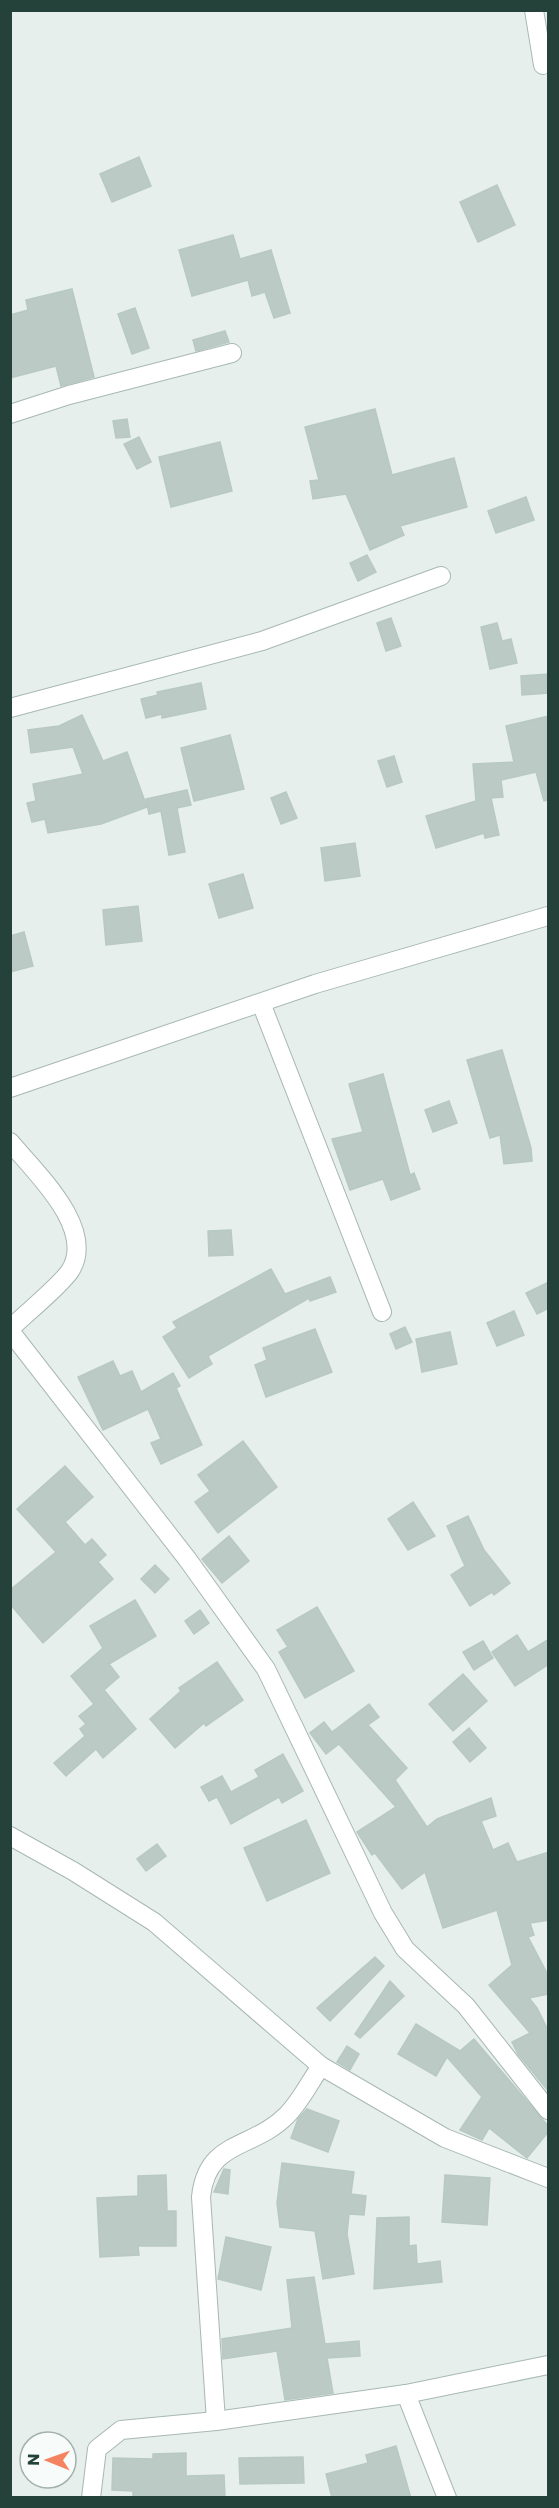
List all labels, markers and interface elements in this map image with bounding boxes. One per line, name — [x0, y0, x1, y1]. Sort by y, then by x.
north arrow — [18, 2430, 78, 2490]
text: N — [22, 2454, 45, 2466]

